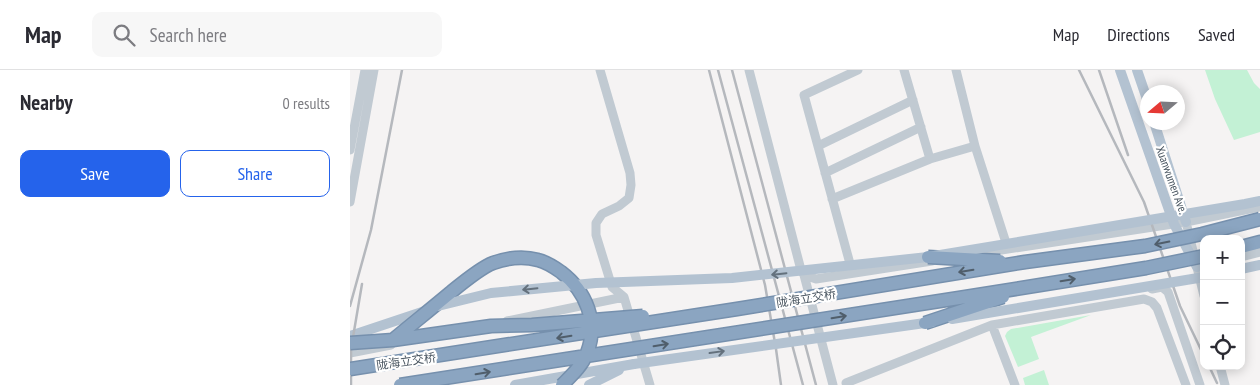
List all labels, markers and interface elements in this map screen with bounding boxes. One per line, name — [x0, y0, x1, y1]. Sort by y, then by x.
search box — [92, 12, 442, 57]
text: Map — [25, 19, 62, 50]
icon: search — [110, 21, 138, 49]
text: Search here — [150, 23, 227, 47]
text: Map — [1053, 23, 1079, 46]
text: Directions — [1107, 23, 1170, 46]
text: Saved — [1198, 23, 1235, 46]
north arrow — [1140, 85, 1185, 130]
text: Nearby — [20, 89, 73, 116]
text: 0 results — [283, 93, 330, 113]
street label: Xuanwumen Ave. — [1153, 144, 1191, 216]
button: Save — [20, 150, 170, 197]
button: Share — [180, 150, 330, 197]
map controls — [1200, 235, 1245, 370]
button: + — [1200, 235, 1245, 280]
one-way arrow — [1154, 238, 1170, 248]
one-way arrow — [959, 267, 975, 277]
one-way arrow — [772, 269, 788, 278]
one-way arrow — [1060, 275, 1076, 285]
button: − — [1200, 280, 1245, 325]
one-way arrow — [522, 284, 538, 294]
street label: 陇海立交桥 — [775, 286, 837, 310]
one-way arrow — [830, 312, 846, 322]
button: locate — [1200, 325, 1245, 370]
one-way arrow — [556, 332, 572, 342]
one-way arrow — [652, 340, 668, 350]
one-way arrow — [709, 347, 725, 357]
street label: 陇海立交桥 — [375, 349, 437, 373]
one-way arrow — [474, 367, 490, 377]

